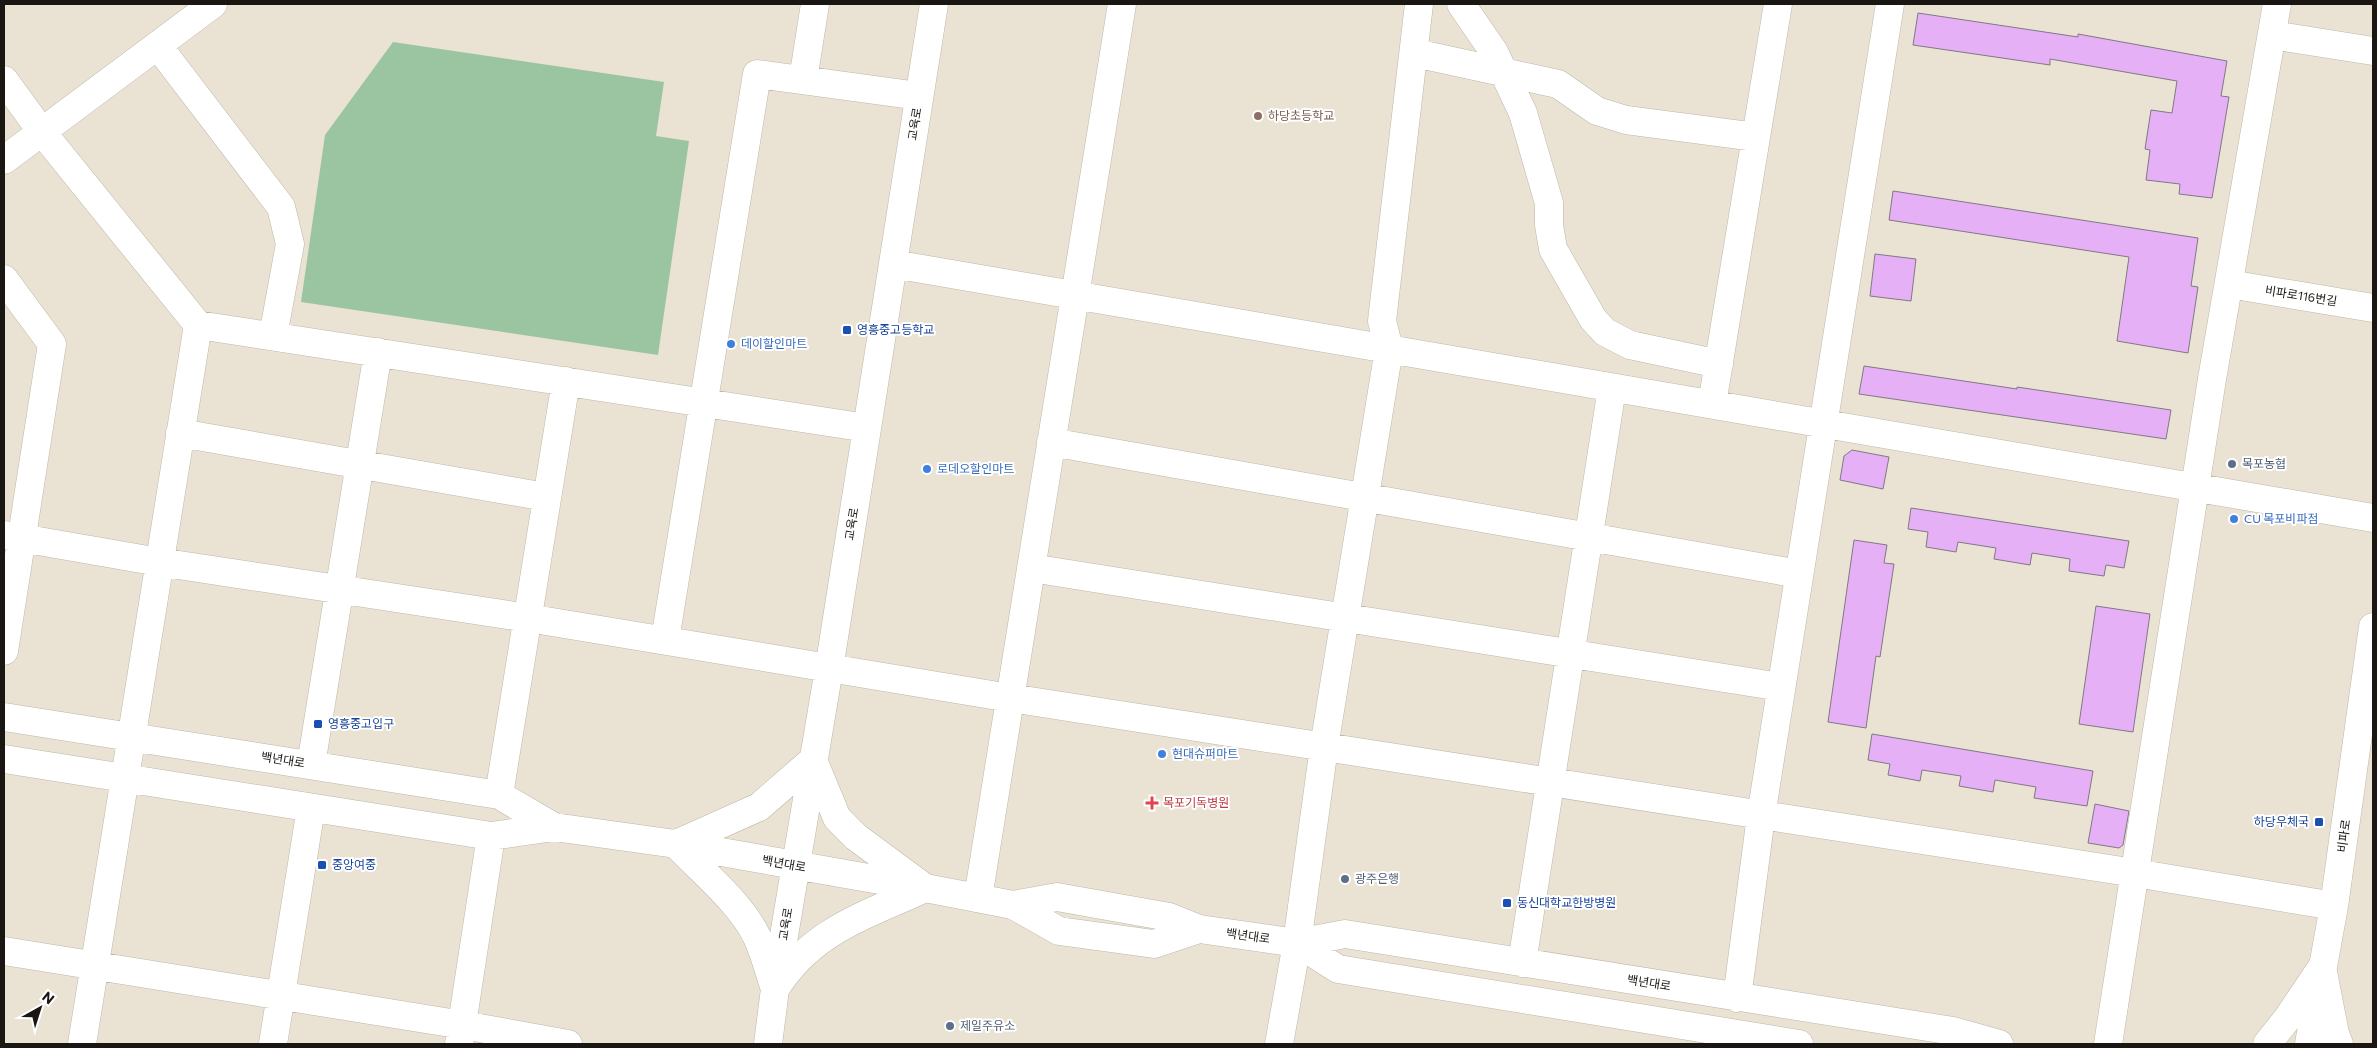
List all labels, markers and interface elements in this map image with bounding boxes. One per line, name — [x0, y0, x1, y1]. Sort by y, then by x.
street label: 교육로 — [905, 106, 924, 141]
place label: 하당초등학교 — [1268, 108, 1334, 122]
marker: 하당초등학교 — [1252, 110, 1264, 122]
street label: 비파로116번길 — [2264, 282, 2338, 308]
place label: 영흥중고등학교 — [857, 322, 934, 336]
marker: 영흥중고등학교 — [841, 324, 853, 336]
place label: 데이할인마트 — [741, 336, 807, 350]
marker: 데이할인마트 — [725, 338, 737, 350]
place label: 목포농협 — [2242, 456, 2286, 470]
marker: 목포농협 — [2226, 458, 2238, 470]
place label: 로데오할인마트 — [937, 461, 1014, 475]
marker: 로데오할인마트 — [921, 463, 933, 475]
street label: 교육로 — [842, 506, 861, 541]
place label: CU 목포비파점 — [2244, 511, 2319, 525]
marker: CU 목포비파점 — [2228, 513, 2240, 525]
place label: 영흥중고입구 — [328, 716, 394, 730]
marker: 영흥중고입구 — [312, 718, 324, 730]
place label: 현대슈퍼마트 — [1172, 746, 1238, 760]
marker: 현대슈퍼마트 — [1156, 748, 1168, 760]
street label: 백년대로 — [260, 749, 306, 769]
place label: 목포기독병원 — [1163, 795, 1229, 809]
marker: 목포기독병원 — [1145, 796, 1159, 810]
place label: 하당우체국 — [2254, 814, 2309, 828]
marker: 하당우체국 — [2313, 816, 2325, 828]
street label: 비파로 — [2334, 818, 2352, 853]
street label: 백년대로 — [761, 852, 807, 874]
place label: 중앙여중 — [332, 857, 376, 871]
marker: 중앙여중 — [316, 859, 328, 871]
place label: 광주은행 — [1355, 871, 1399, 885]
marker: 광주은행 — [1339, 873, 1351, 885]
place label: 동신대학교한방병원 — [1517, 895, 1616, 909]
marker: 동신대학교한방병원 — [1501, 897, 1513, 909]
street label: 교육로 — [776, 906, 795, 941]
street label: 백년대로 — [1225, 925, 1271, 945]
street label: 백년대로 — [1626, 972, 1672, 992]
north arrow — [15, 983, 65, 1033]
text: N — [39, 988, 58, 1007]
place label: 제일주유소 — [960, 1018, 1015, 1032]
marker: 제일주유소 — [944, 1020, 956, 1032]

